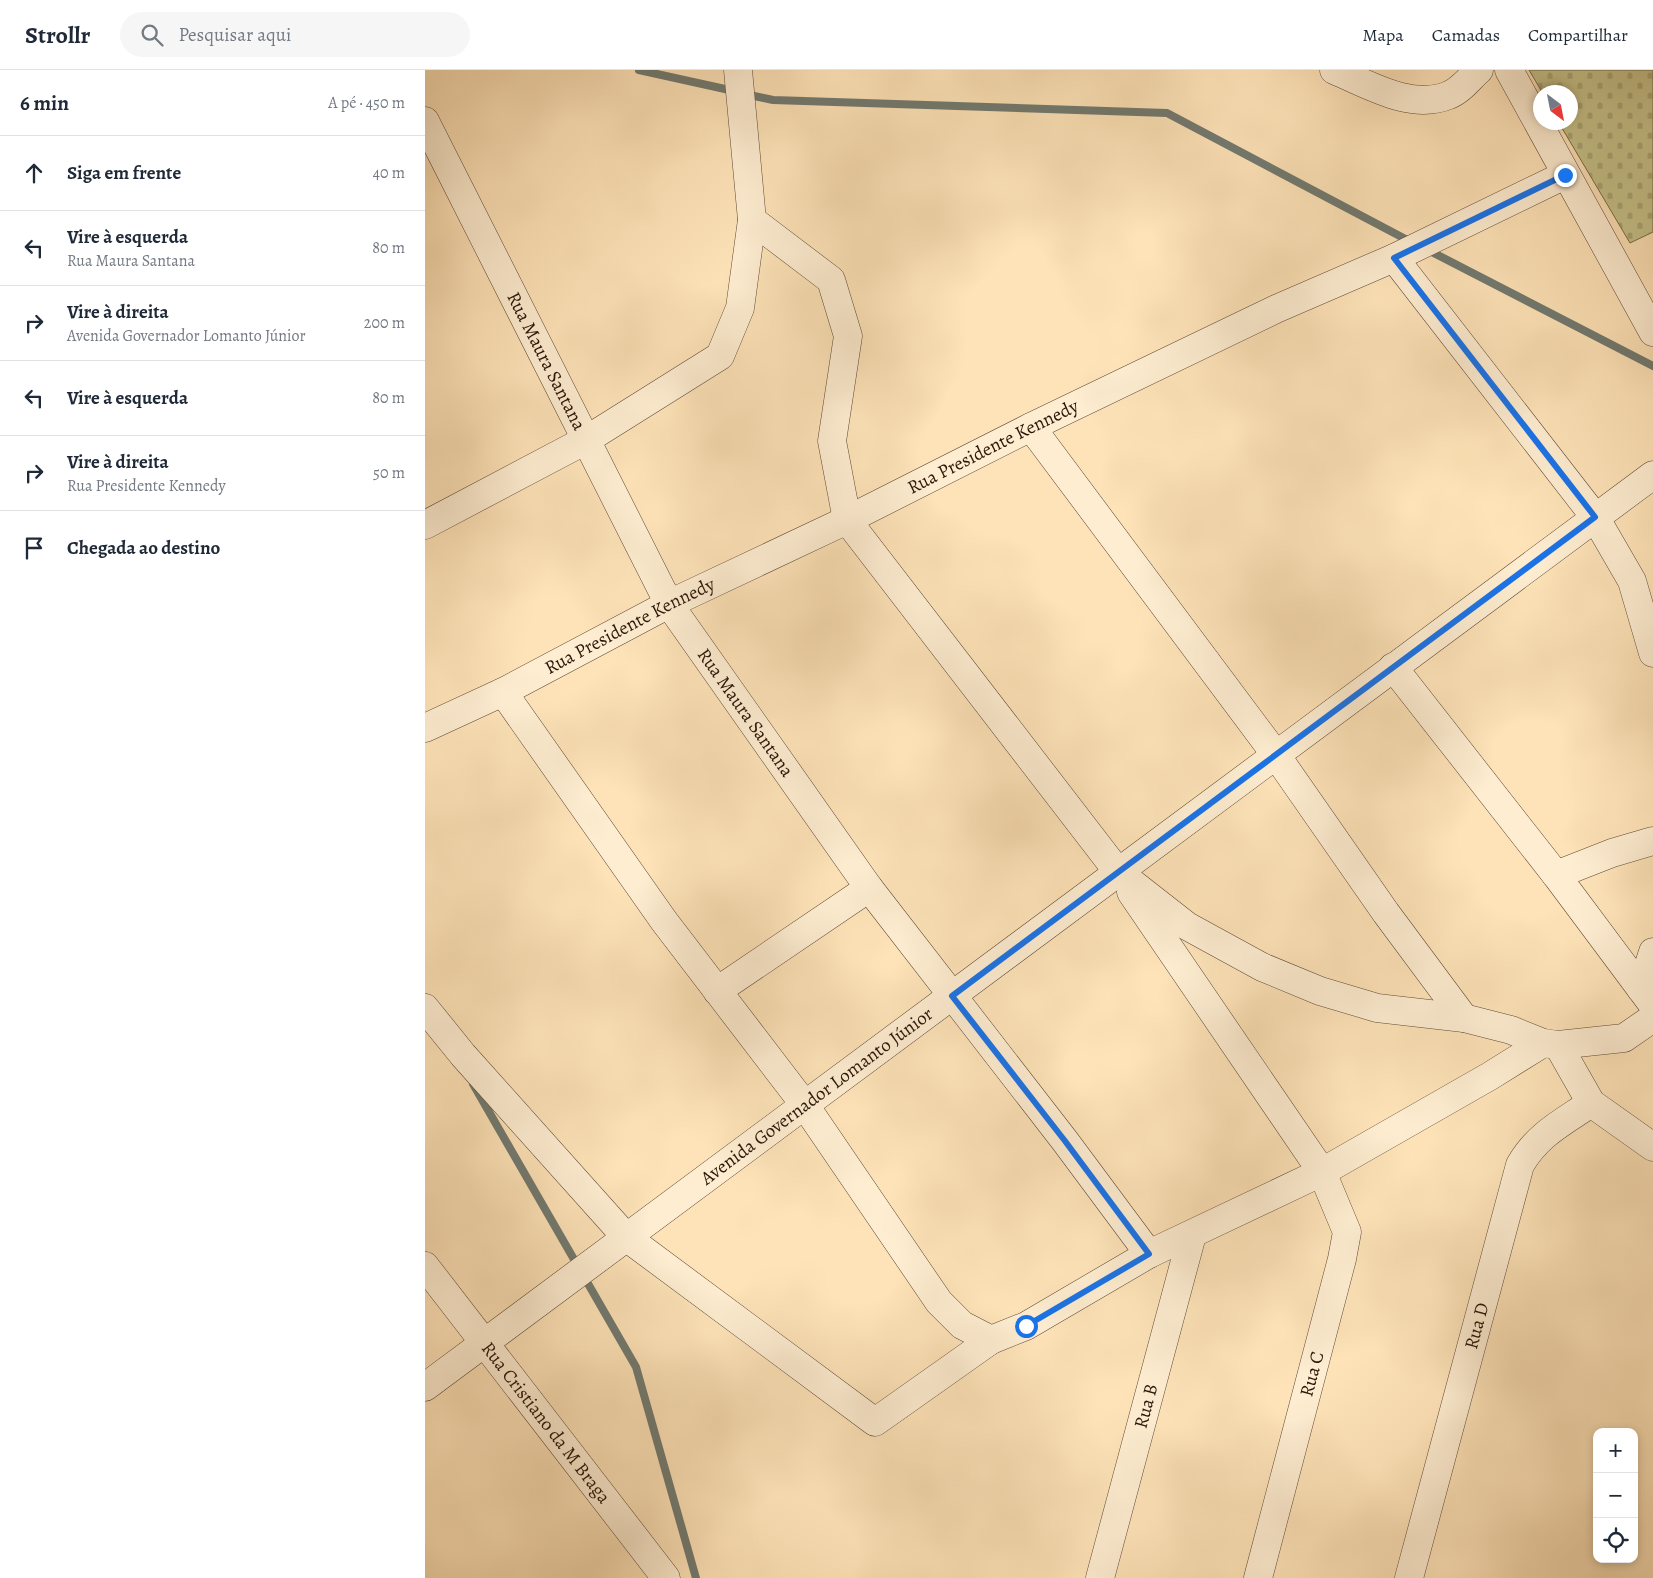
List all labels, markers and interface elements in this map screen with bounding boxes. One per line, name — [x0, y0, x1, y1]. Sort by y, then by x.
search box — [120, 12, 470, 57]
text: Strollr — [25, 19, 90, 51]
icon: search — [138, 21, 166, 49]
text: Pesquisar aqui — [178, 22, 291, 48]
text: Mapa — [1362, 23, 1404, 47]
text: Camadas — [1432, 23, 1500, 47]
text: Compartilhar — [1528, 23, 1628, 47]
north arrow — [1533, 85, 1578, 130]
text: 6 min — [20, 89, 69, 117]
text: A pé · 450 m — [328, 92, 405, 114]
icon: ahead — [20, 159, 48, 187]
text: Siga em frente — [67, 160, 181, 186]
text: 40 m — [373, 162, 405, 184]
route end — [1554, 164, 1577, 187]
text: Vire à esquerda — [67, 224, 188, 250]
icon: left — [20, 234, 48, 262]
text: 80 m — [372, 237, 405, 259]
text: Rua Maura Santana — [67, 250, 195, 272]
street label: Rua Maura Santana — [500, 287, 592, 435]
text: Vire à direita — [67, 299, 169, 325]
icon: right — [20, 309, 48, 337]
text: 200 m — [364, 312, 405, 334]
text: Avenida Governador Lomanto Júnior — [67, 325, 306, 347]
icon: left — [20, 384, 48, 412]
text: Vire à esquerda — [67, 385, 188, 411]
text: 80 m — [372, 387, 405, 409]
street label: Rua Presidente Kennedy — [903, 393, 1083, 500]
text: Vire à direita — [67, 449, 169, 475]
icon: right — [20, 459, 48, 487]
text: 50 m — [373, 462, 405, 484]
text: Rua Presidente Kennedy — [67, 475, 226, 497]
icon: arrive — [20, 534, 48, 562]
text: Chegada ao destino — [67, 535, 220, 561]
street label: Rua Presidente Kennedy — [540, 571, 720, 681]
street label: Rua Maura Santana — [691, 643, 800, 782]
street label: Avenida Governador Lomanto Júnior — [694, 1001, 938, 1192]
street label: Rua D — [1458, 1300, 1495, 1352]
route start — [1015, 1315, 1038, 1338]
street label: Rua Cristiano da M Braga — [475, 1336, 617, 1509]
street label: Rua C — [1294, 1349, 1330, 1399]
street label: Rua B — [1128, 1381, 1165, 1431]
map controls — [1593, 1428, 1638, 1563]
button: + — [1593, 1428, 1638, 1473]
button: − — [1593, 1473, 1638, 1518]
button: locate — [1593, 1518, 1638, 1563]

